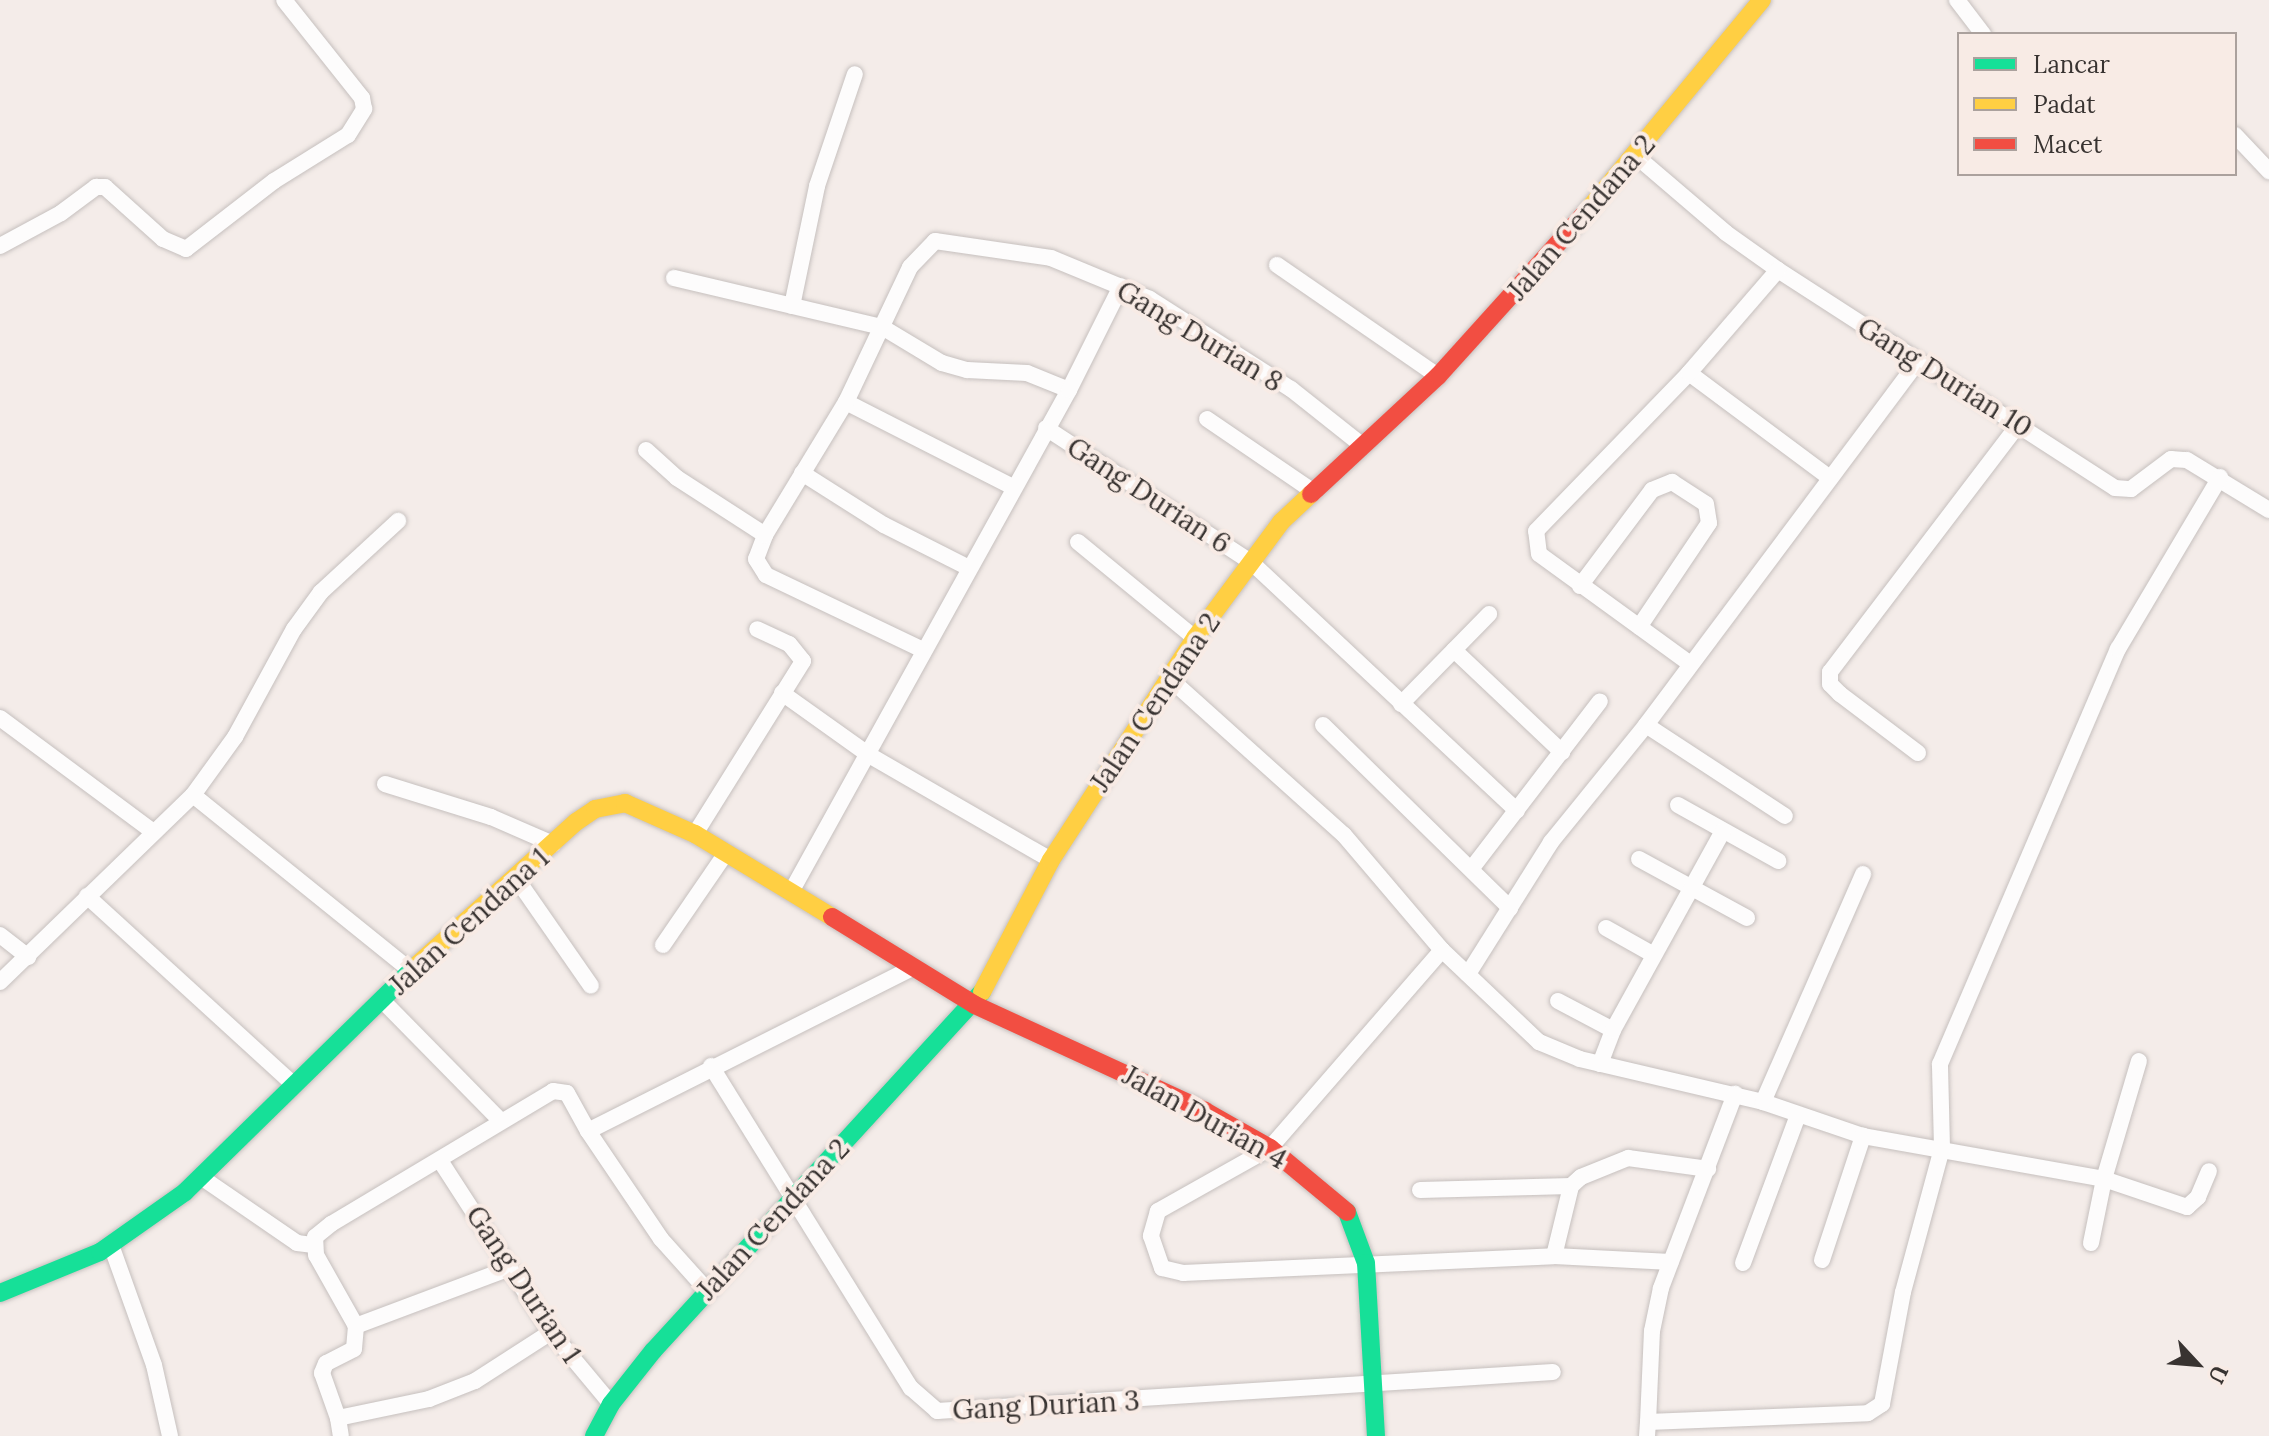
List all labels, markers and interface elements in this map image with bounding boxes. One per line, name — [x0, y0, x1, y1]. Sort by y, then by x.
legend — [1957, 32, 2237, 176]
text: Lancar — [2033, 49, 2110, 80]
text: Padat — [2033, 89, 2096, 120]
street label: Jalan Cendana 2 — [1500, 128, 1662, 306]
text: Macet — [2033, 129, 2102, 160]
street label: Gang Durian 8 — [1111, 273, 1289, 399]
street label: Gang Durian 10 — [1851, 310, 2039, 444]
street label: Gang Durian 6 — [1061, 430, 1237, 560]
street label: Jalan Cendana 2 — [1083, 607, 1227, 797]
street label: Jalan Cendana 1 — [382, 841, 556, 1001]
street label: Jalan Durian 4 — [1117, 1058, 1293, 1176]
street label: Jalan Cendana 2 — [690, 1132, 856, 1306]
street label: Gang Durian 1 — [459, 1199, 589, 1369]
north arrow — [2157, 1324, 2237, 1404]
text: U — [2202, 1361, 2235, 1388]
street label: Gang Durian 3 — [951, 1383, 1141, 1427]

